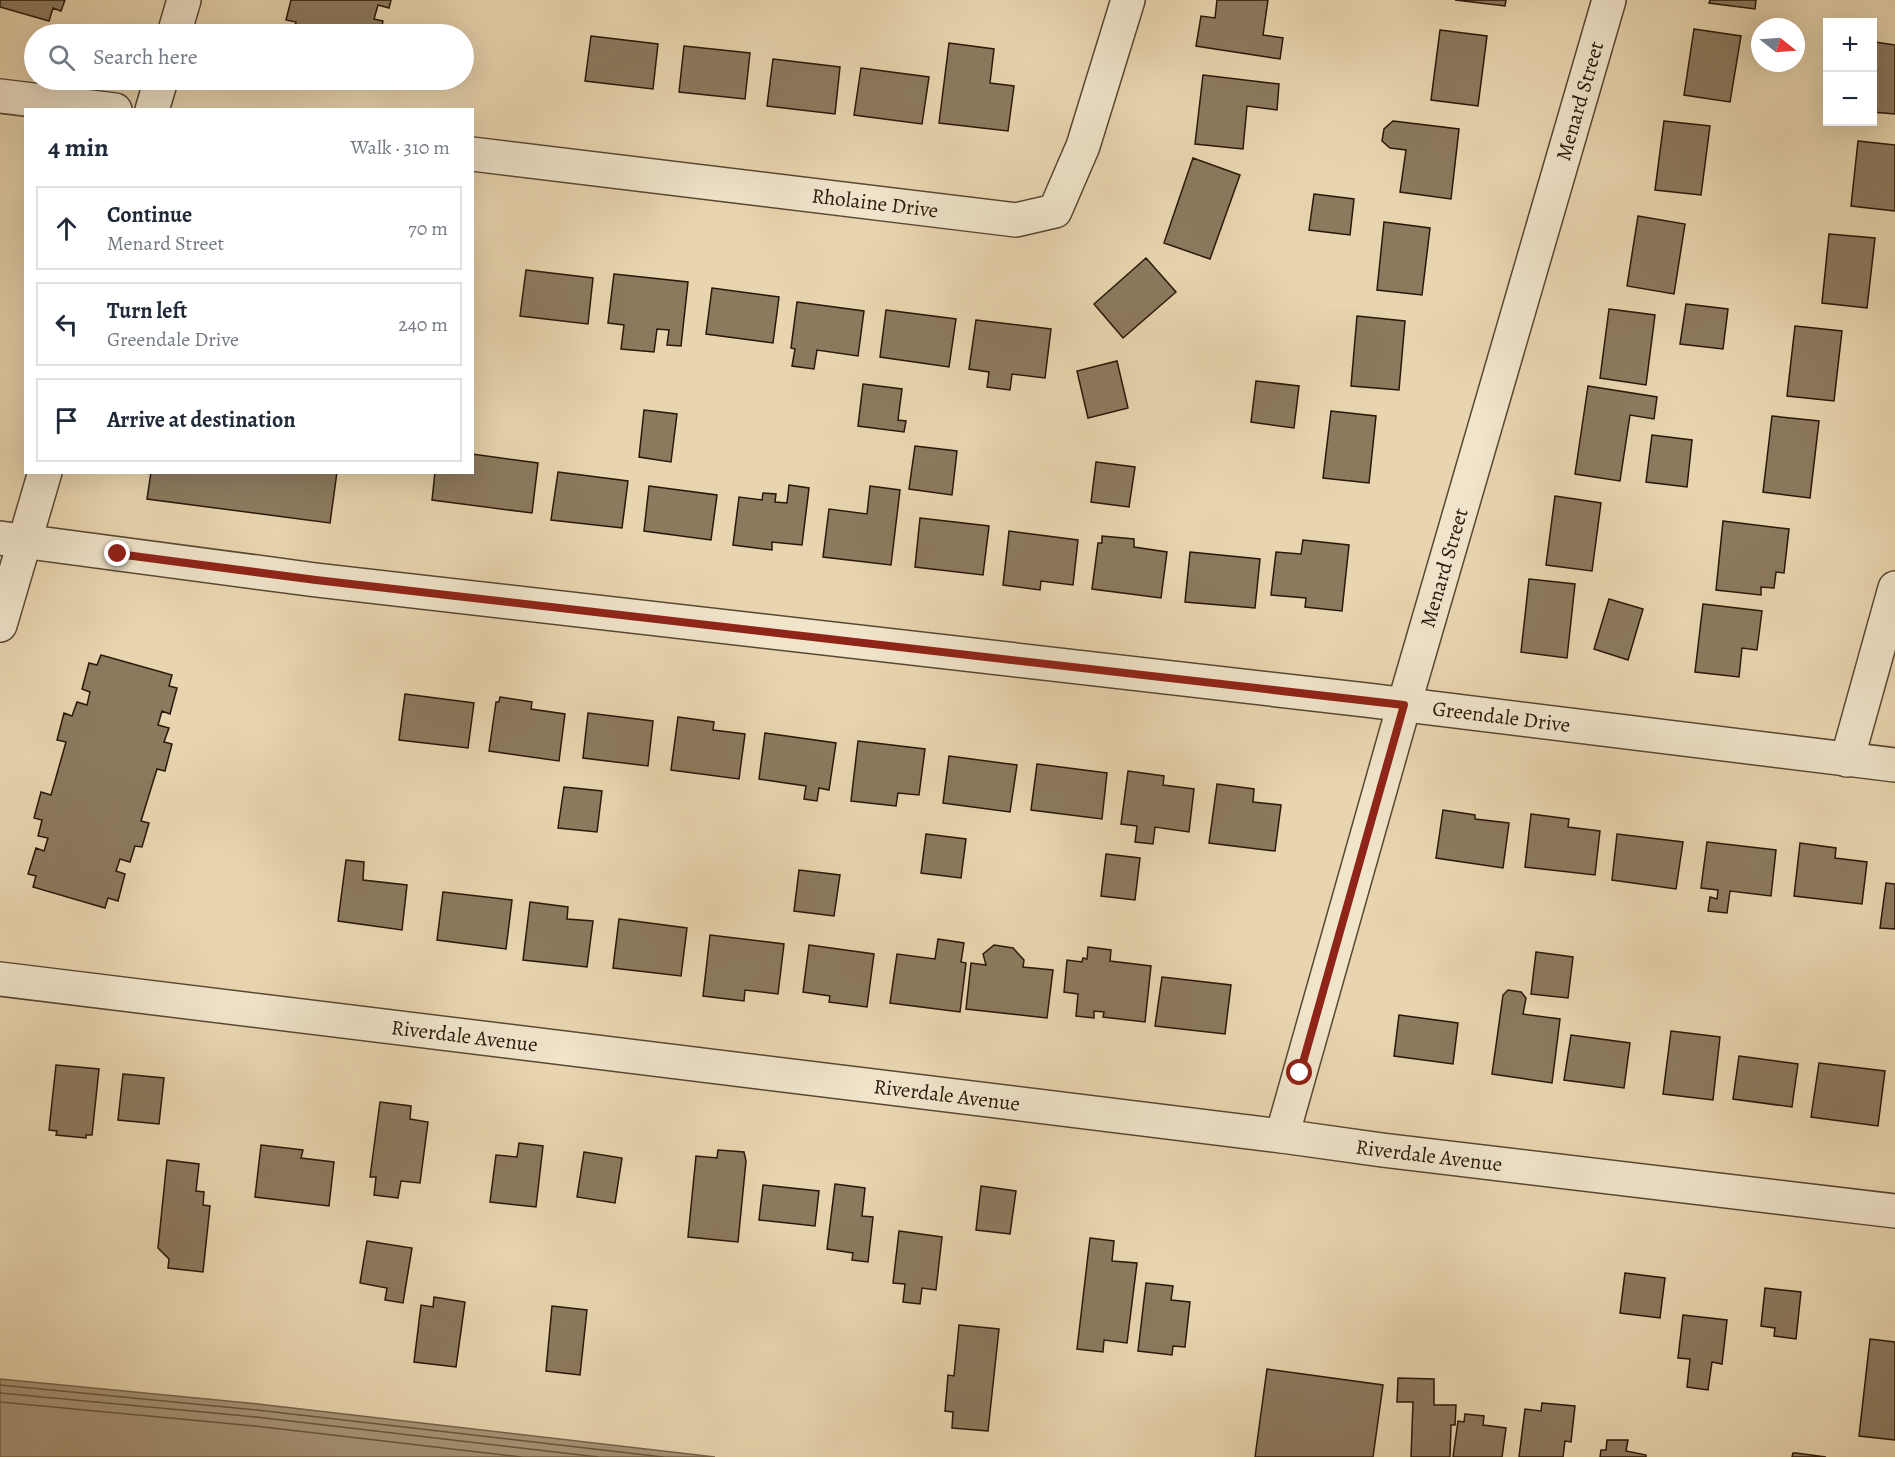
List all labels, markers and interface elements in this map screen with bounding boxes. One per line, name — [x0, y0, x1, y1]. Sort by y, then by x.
north arrow — [1751, 18, 1805, 72]
map controls — [1823, 18, 1877, 126]
button: + — [1823, 18, 1877, 72]
search box — [24, 24, 474, 90]
street label: Menard Street — [1549, 38, 1610, 164]
icon: search — [45, 41, 78, 74]
text: Search here — [93, 42, 198, 72]
button: − — [1823, 72, 1877, 126]
text: 4 min — [48, 130, 109, 165]
text: Walk · 310 m — [351, 134, 450, 161]
street label: Rholaine Drive — [810, 181, 940, 224]
text: Continue — [107, 200, 192, 230]
icon: ahead — [50, 212, 83, 245]
text: 70 m — [408, 215, 448, 242]
text: Menard Street — [107, 230, 224, 257]
text: Turn left — [107, 296, 187, 326]
icon: left — [50, 308, 83, 341]
text: 240 m — [398, 311, 448, 338]
text: Greendale Drive — [107, 326, 239, 353]
icon: arrive — [50, 404, 83, 437]
text: Arrive at destination — [107, 405, 296, 435]
street label: Menard Street — [1413, 505, 1475, 631]
route end — [104, 540, 130, 566]
street label: Greendale Drive — [1431, 694, 1572, 739]
street label: Riverdale Avenue — [390, 1013, 539, 1059]
route start — [1286, 1059, 1312, 1085]
street label: Riverdale Avenue — [872, 1072, 1022, 1118]
street label: Riverdale Avenue — [1354, 1133, 1504, 1178]

